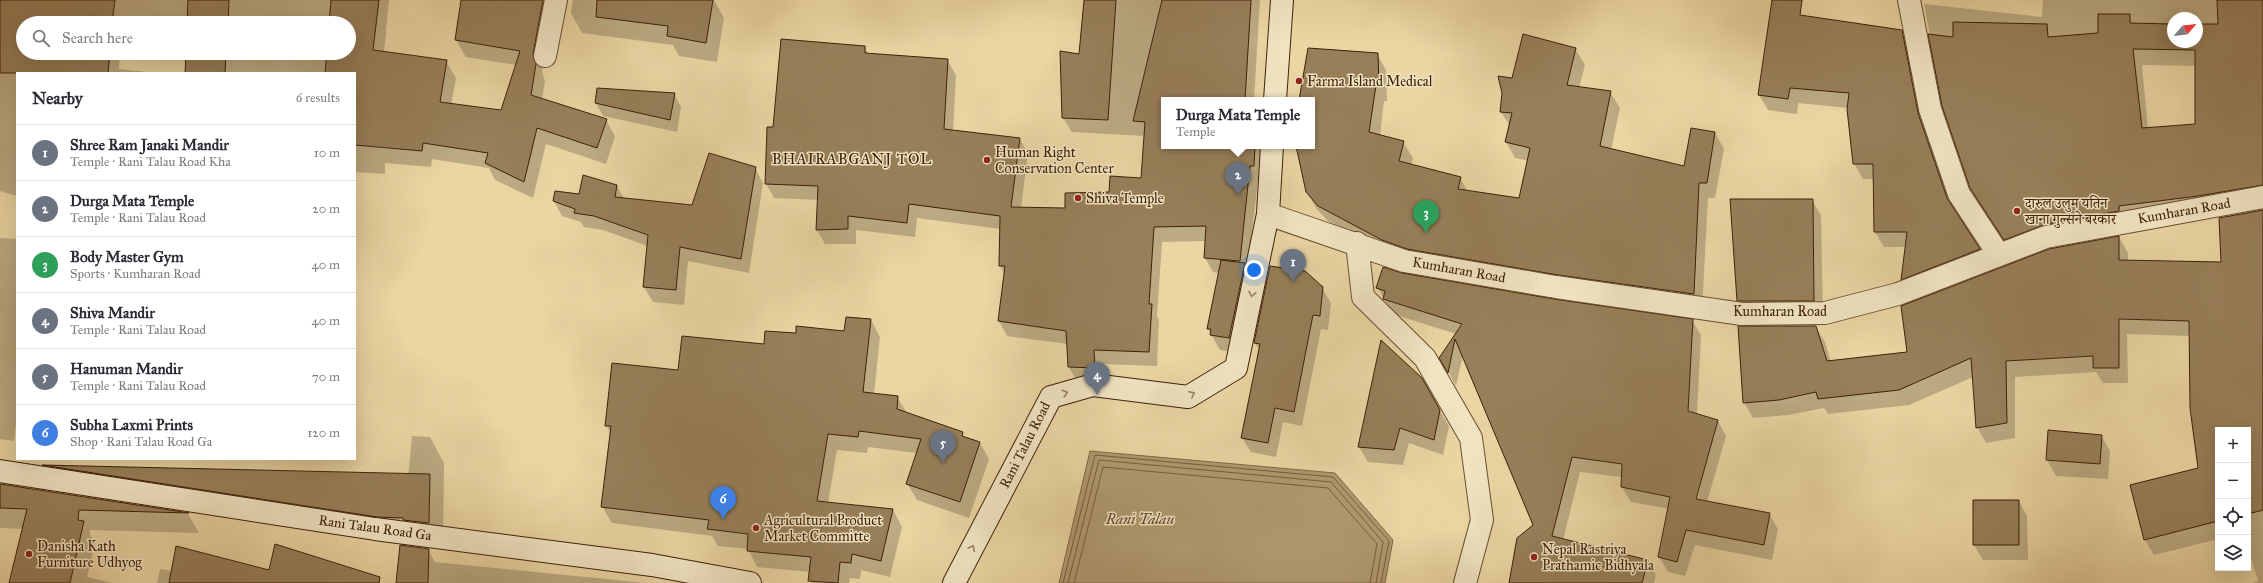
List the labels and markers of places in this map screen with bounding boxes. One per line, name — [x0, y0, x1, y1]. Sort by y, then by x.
place label: Farma Island Medical — [1307, 73, 1433, 90]
marker: Farma Island Medical — [1294, 76, 1304, 86]
place label: Human Right Conservation Center — [995, 144, 1114, 177]
marker: Human Right Conservation Center — [982, 155, 992, 165]
pin: 2 — [1225, 162, 1251, 195]
place label: Shiva Temple — [1086, 190, 1164, 207]
marker: Shiva Temple — [1073, 193, 1083, 203]
place label: दारुल उलुम यतिन खाना गुल्सने बरकार — [2024, 195, 2117, 228]
pin: 3 — [1413, 200, 1439, 233]
marker: दारुल उलुम यतिन खाना गुल्सने बरकार — [2012, 206, 2022, 216]
pin: 1 — [1280, 249, 1306, 282]
pin: 4 — [1084, 362, 1110, 395]
pin: 5 — [930, 430, 956, 463]
pin: 6 — [710, 486, 736, 519]
place label: Agricultural Product Market Committe — [763, 512, 882, 545]
marker: Agricultural Product Market Committe — [751, 523, 761, 533]
place label: Danisha Kath Furniture Udhyog — [37, 538, 142, 571]
place label: Nepal Rastriya Prathamic Bidhyala — [1542, 541, 1654, 574]
marker: Danisha Kath Furniture Udhyog — [24, 549, 34, 559]
marker: Nepal Rastriya Prathamic Bidhyala — [1529, 552, 1539, 562]

